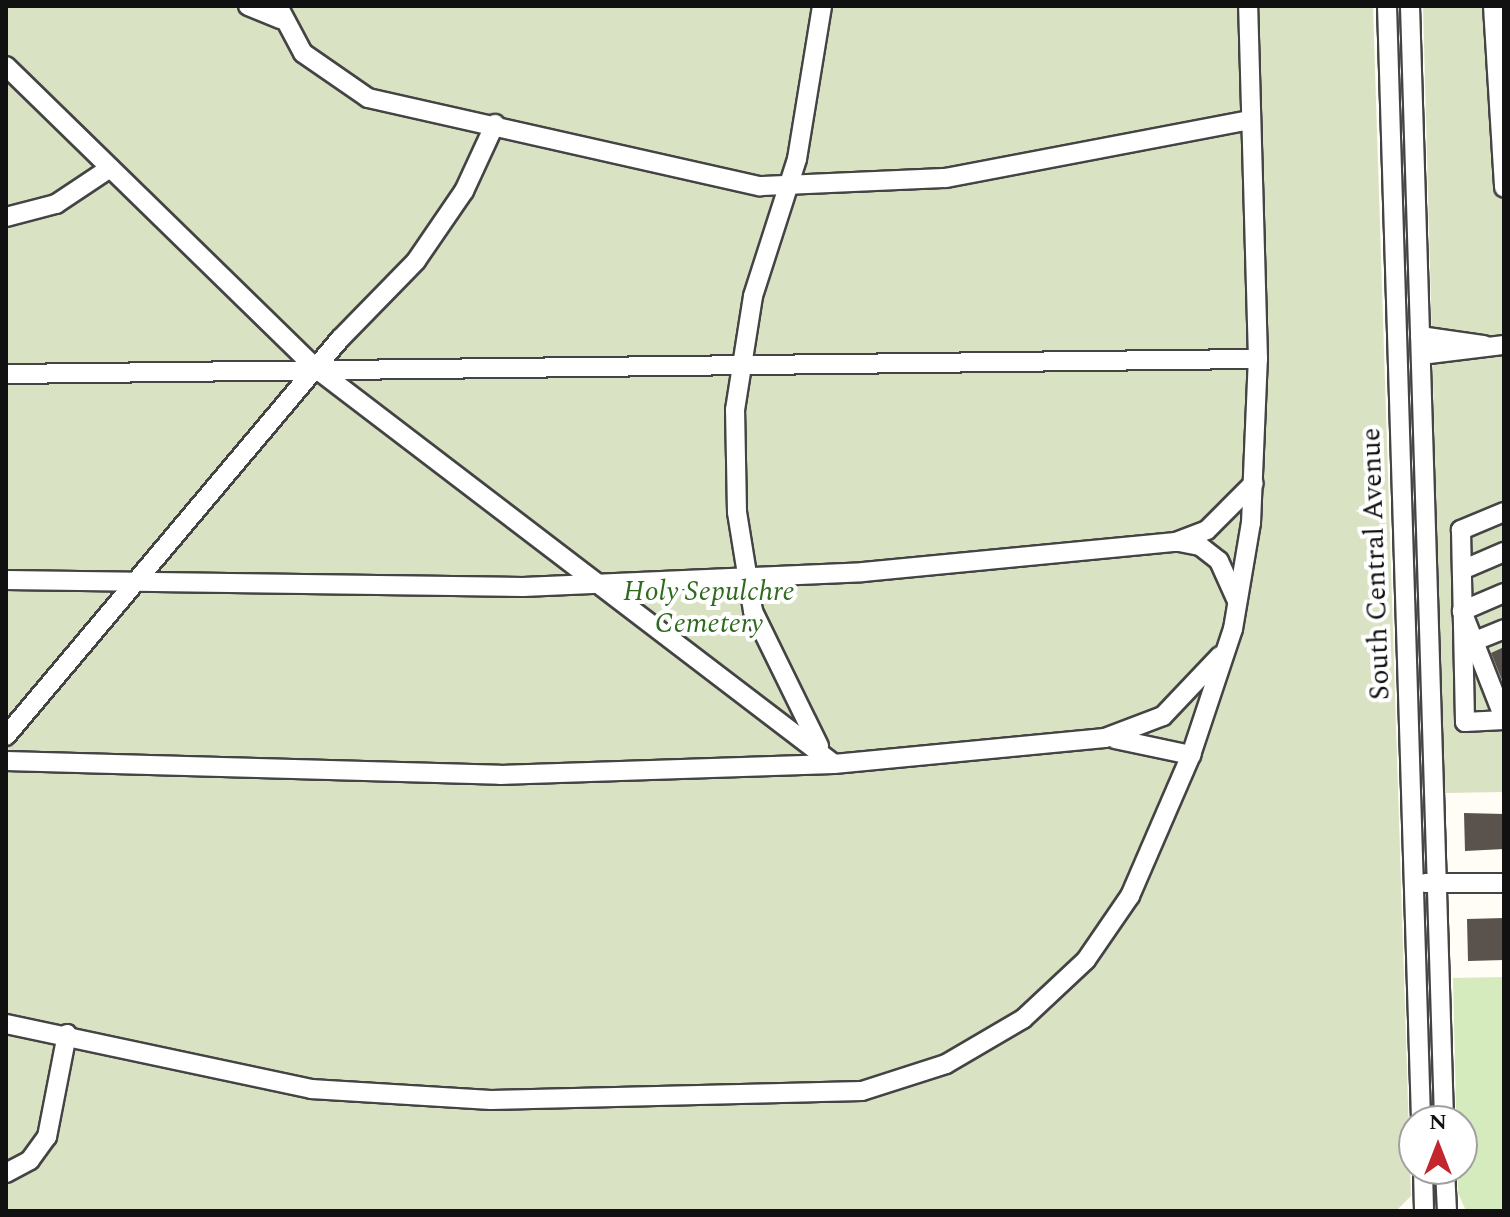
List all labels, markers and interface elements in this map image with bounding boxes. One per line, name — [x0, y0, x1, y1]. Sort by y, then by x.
street label: South Central Avenue — [1354, 427, 1398, 701]
park label: Holy Sepulchre Cemetery — [623, 575, 795, 641]
north arrow — [1398, 1105, 1478, 1185]
text: N — [1429, 1106, 1447, 1139]

